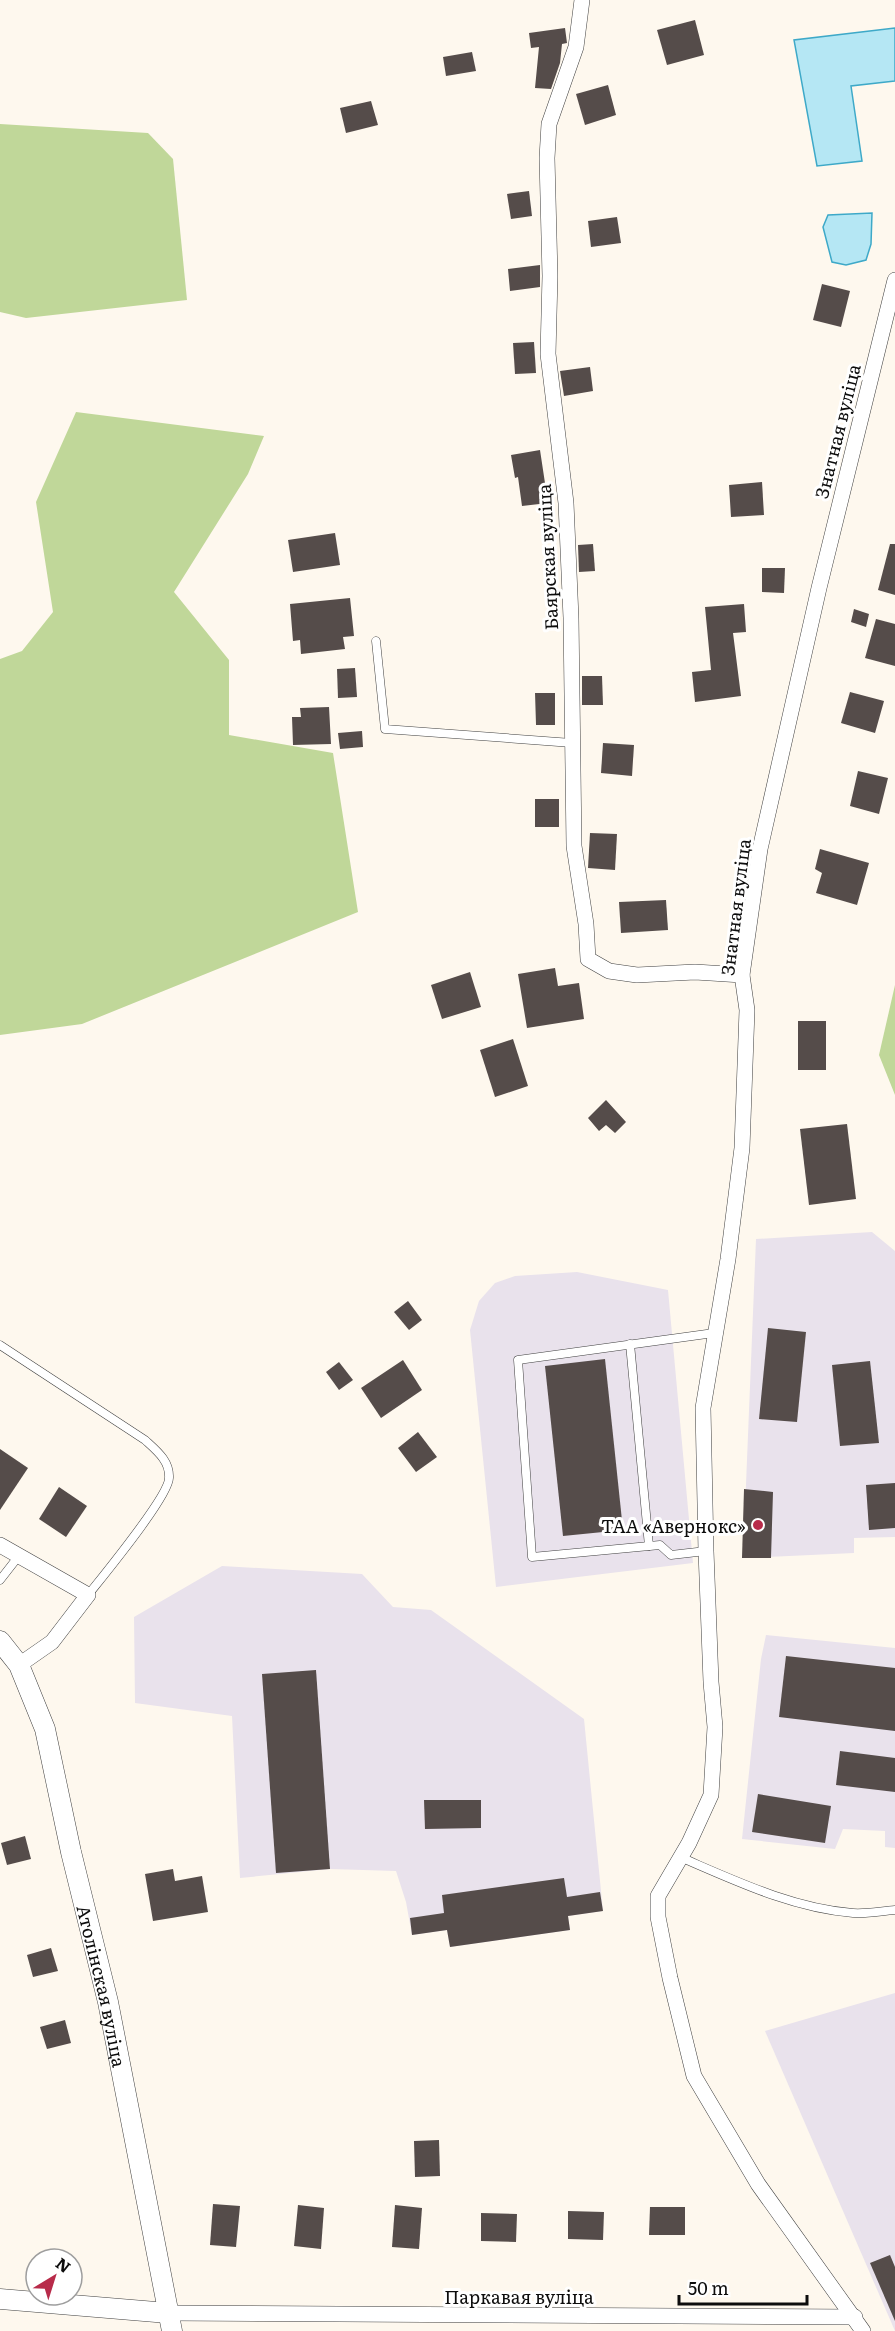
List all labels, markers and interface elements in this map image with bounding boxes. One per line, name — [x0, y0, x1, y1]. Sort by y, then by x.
street label: Знатная вуліца — [807, 361, 867, 501]
street label: Баярская вуліца — [530, 483, 564, 631]
street label: Знатная вуліца — [713, 837, 757, 977]
place label: ТАА «Авернокс» — [601, 1512, 746, 1539]
marker: ТАА «Авернокс» — [751, 1518, 765, 1532]
street label: Атолінская вуліца — [71, 1902, 134, 2070]
north arrow — [24, 2247, 84, 2307]
text: N — [51, 2251, 77, 2278]
scale bar — [679, 2268, 806, 2306]
text: 50 m — [688, 2274, 729, 2301]
street label: Паркавая вуліца — [444, 2283, 594, 2310]

